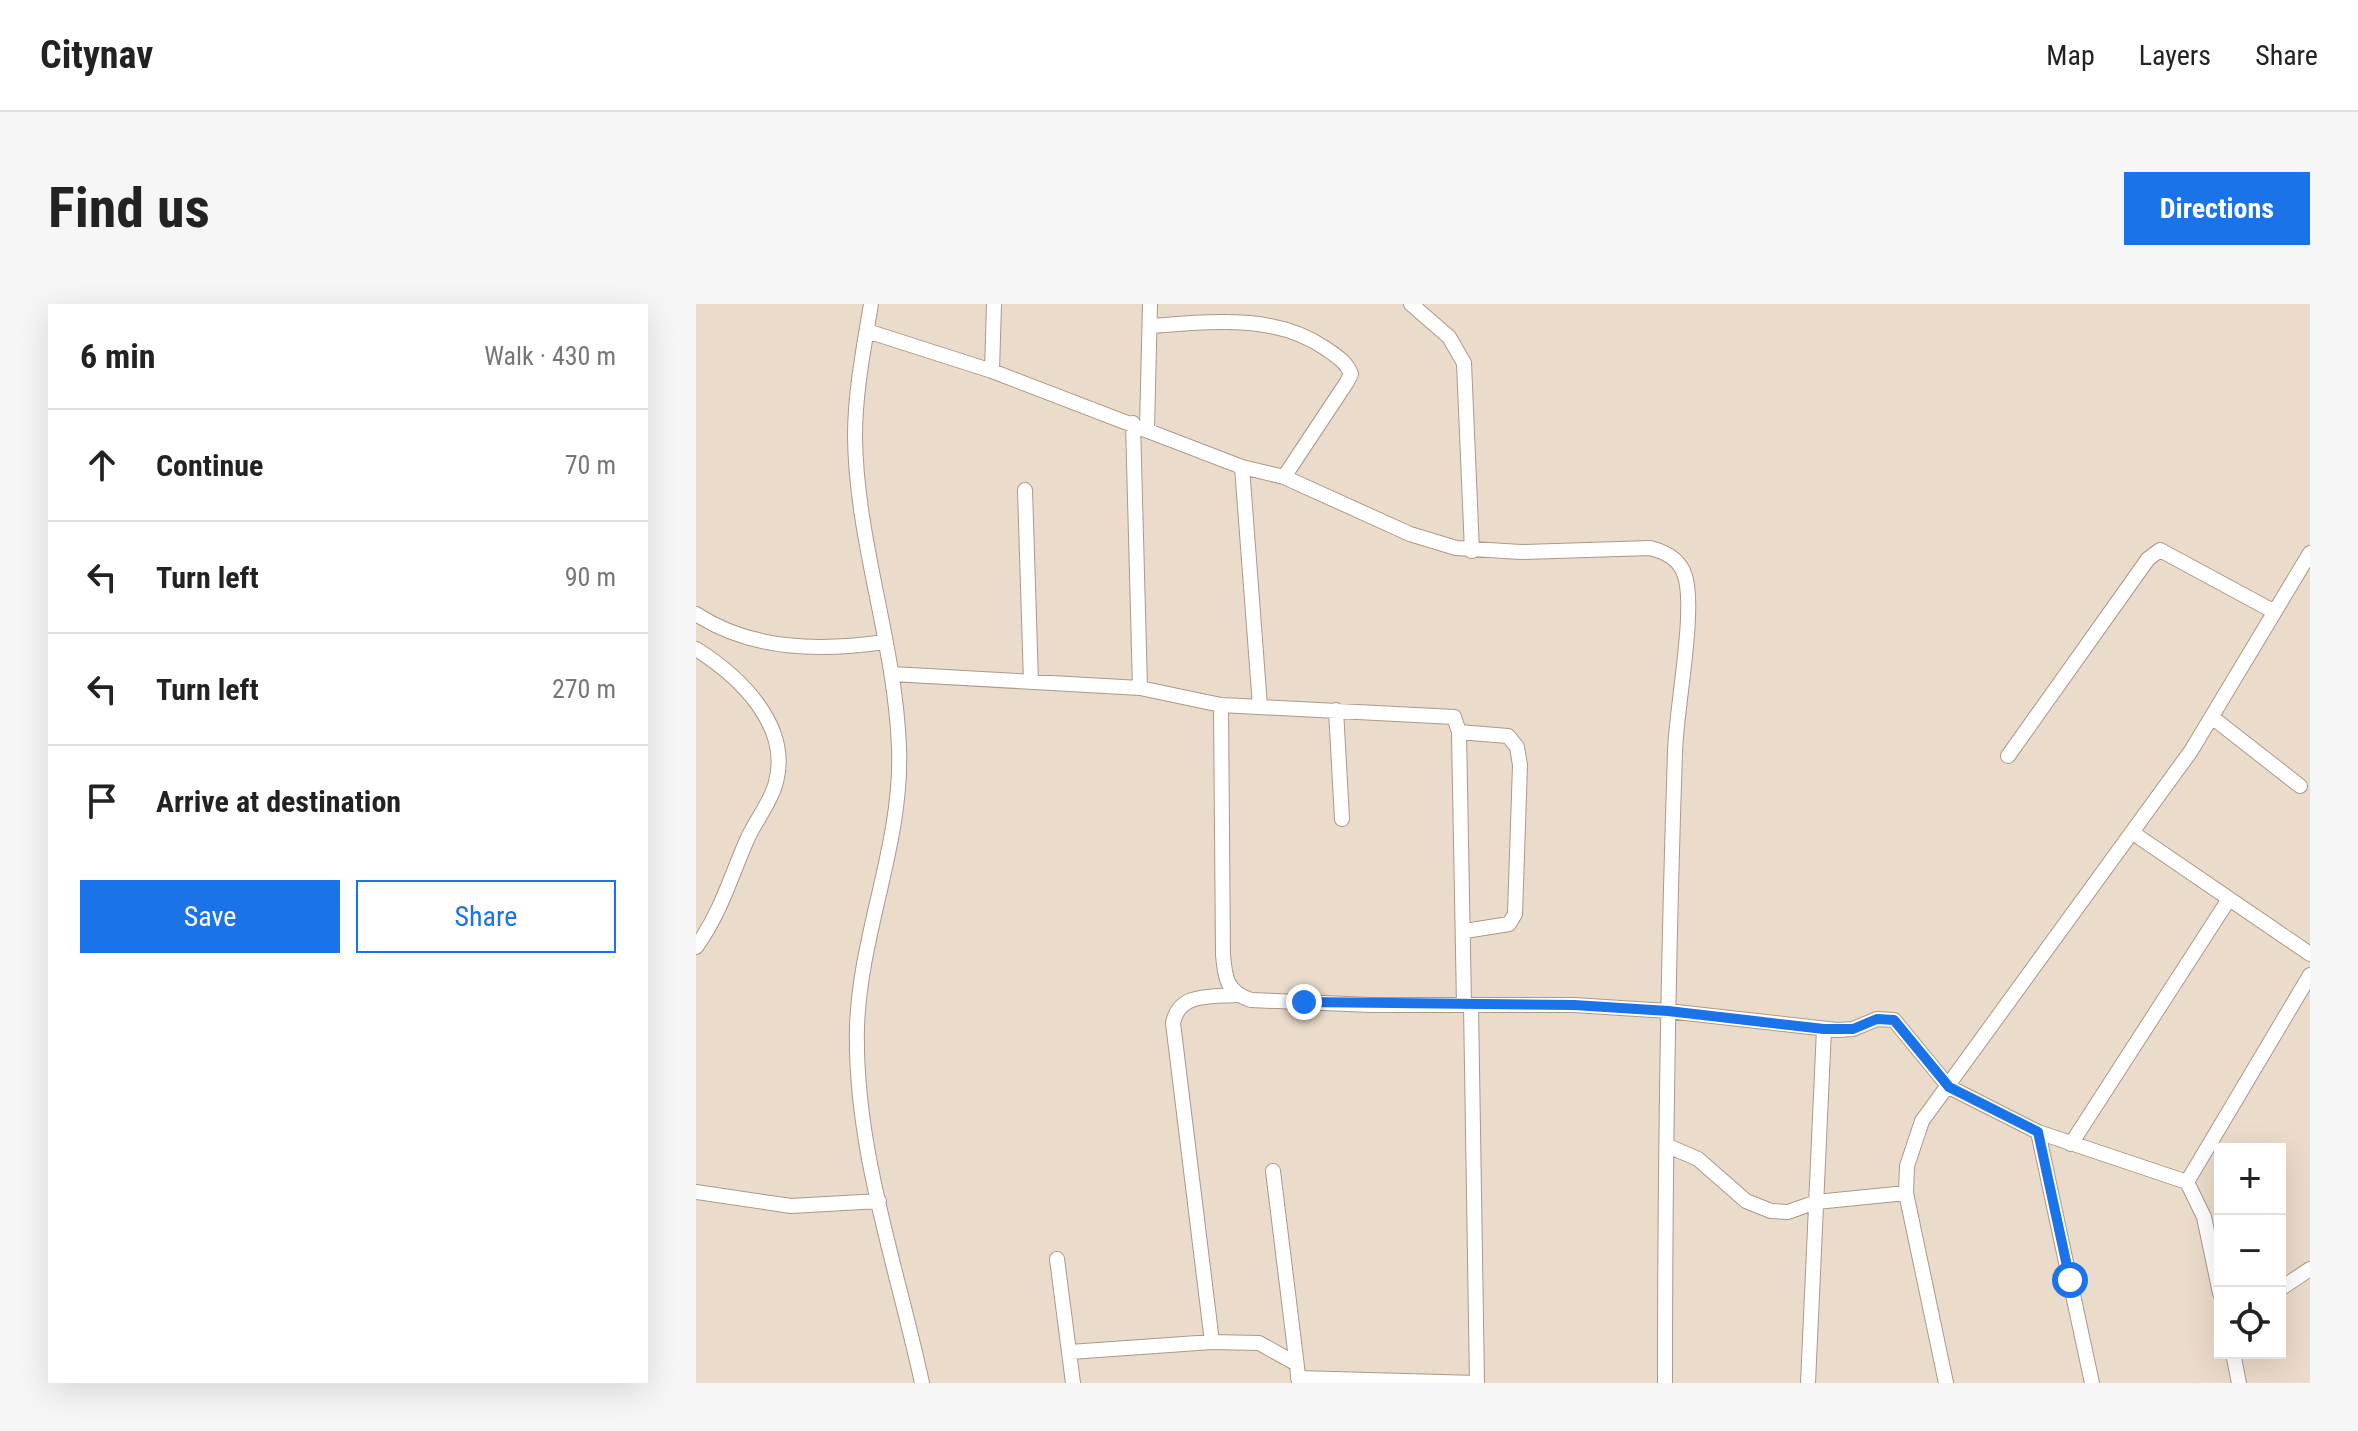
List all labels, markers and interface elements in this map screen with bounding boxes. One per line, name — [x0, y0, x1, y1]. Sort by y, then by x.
text: Citynav — [40, 33, 153, 77]
text: Map — [2046, 39, 2095, 72]
text: Layers — [2139, 39, 2211, 72]
text: Share — [2255, 39, 2318, 72]
button: Directions — [2124, 172, 2310, 245]
text: Find us — [48, 175, 210, 241]
text: 6 min — [80, 336, 156, 376]
text: Walk · 430 m — [484, 341, 616, 371]
icon: ahead — [80, 443, 124, 487]
text: Continue — [156, 448, 263, 483]
text: 70 m — [565, 450, 616, 480]
icon: left — [80, 555, 124, 599]
text: Turn left — [156, 560, 259, 595]
text: 90 m — [565, 562, 616, 592]
icon: left — [80, 667, 124, 711]
text: Turn left — [156, 672, 259, 707]
text: 270 m — [552, 674, 616, 704]
icon: arrive — [80, 779, 124, 823]
text: Arrive at destination — [156, 784, 401, 819]
button: Save — [80, 880, 340, 953]
button: Share — [356, 880, 616, 953]
route end — [1286, 984, 1322, 1020]
map controls — [2214, 1143, 2286, 1359]
button: + — [2214, 1143, 2286, 1215]
button: − — [2214, 1215, 2286, 1287]
route start — [2052, 1262, 2088, 1298]
button: locate — [2214, 1287, 2286, 1359]

